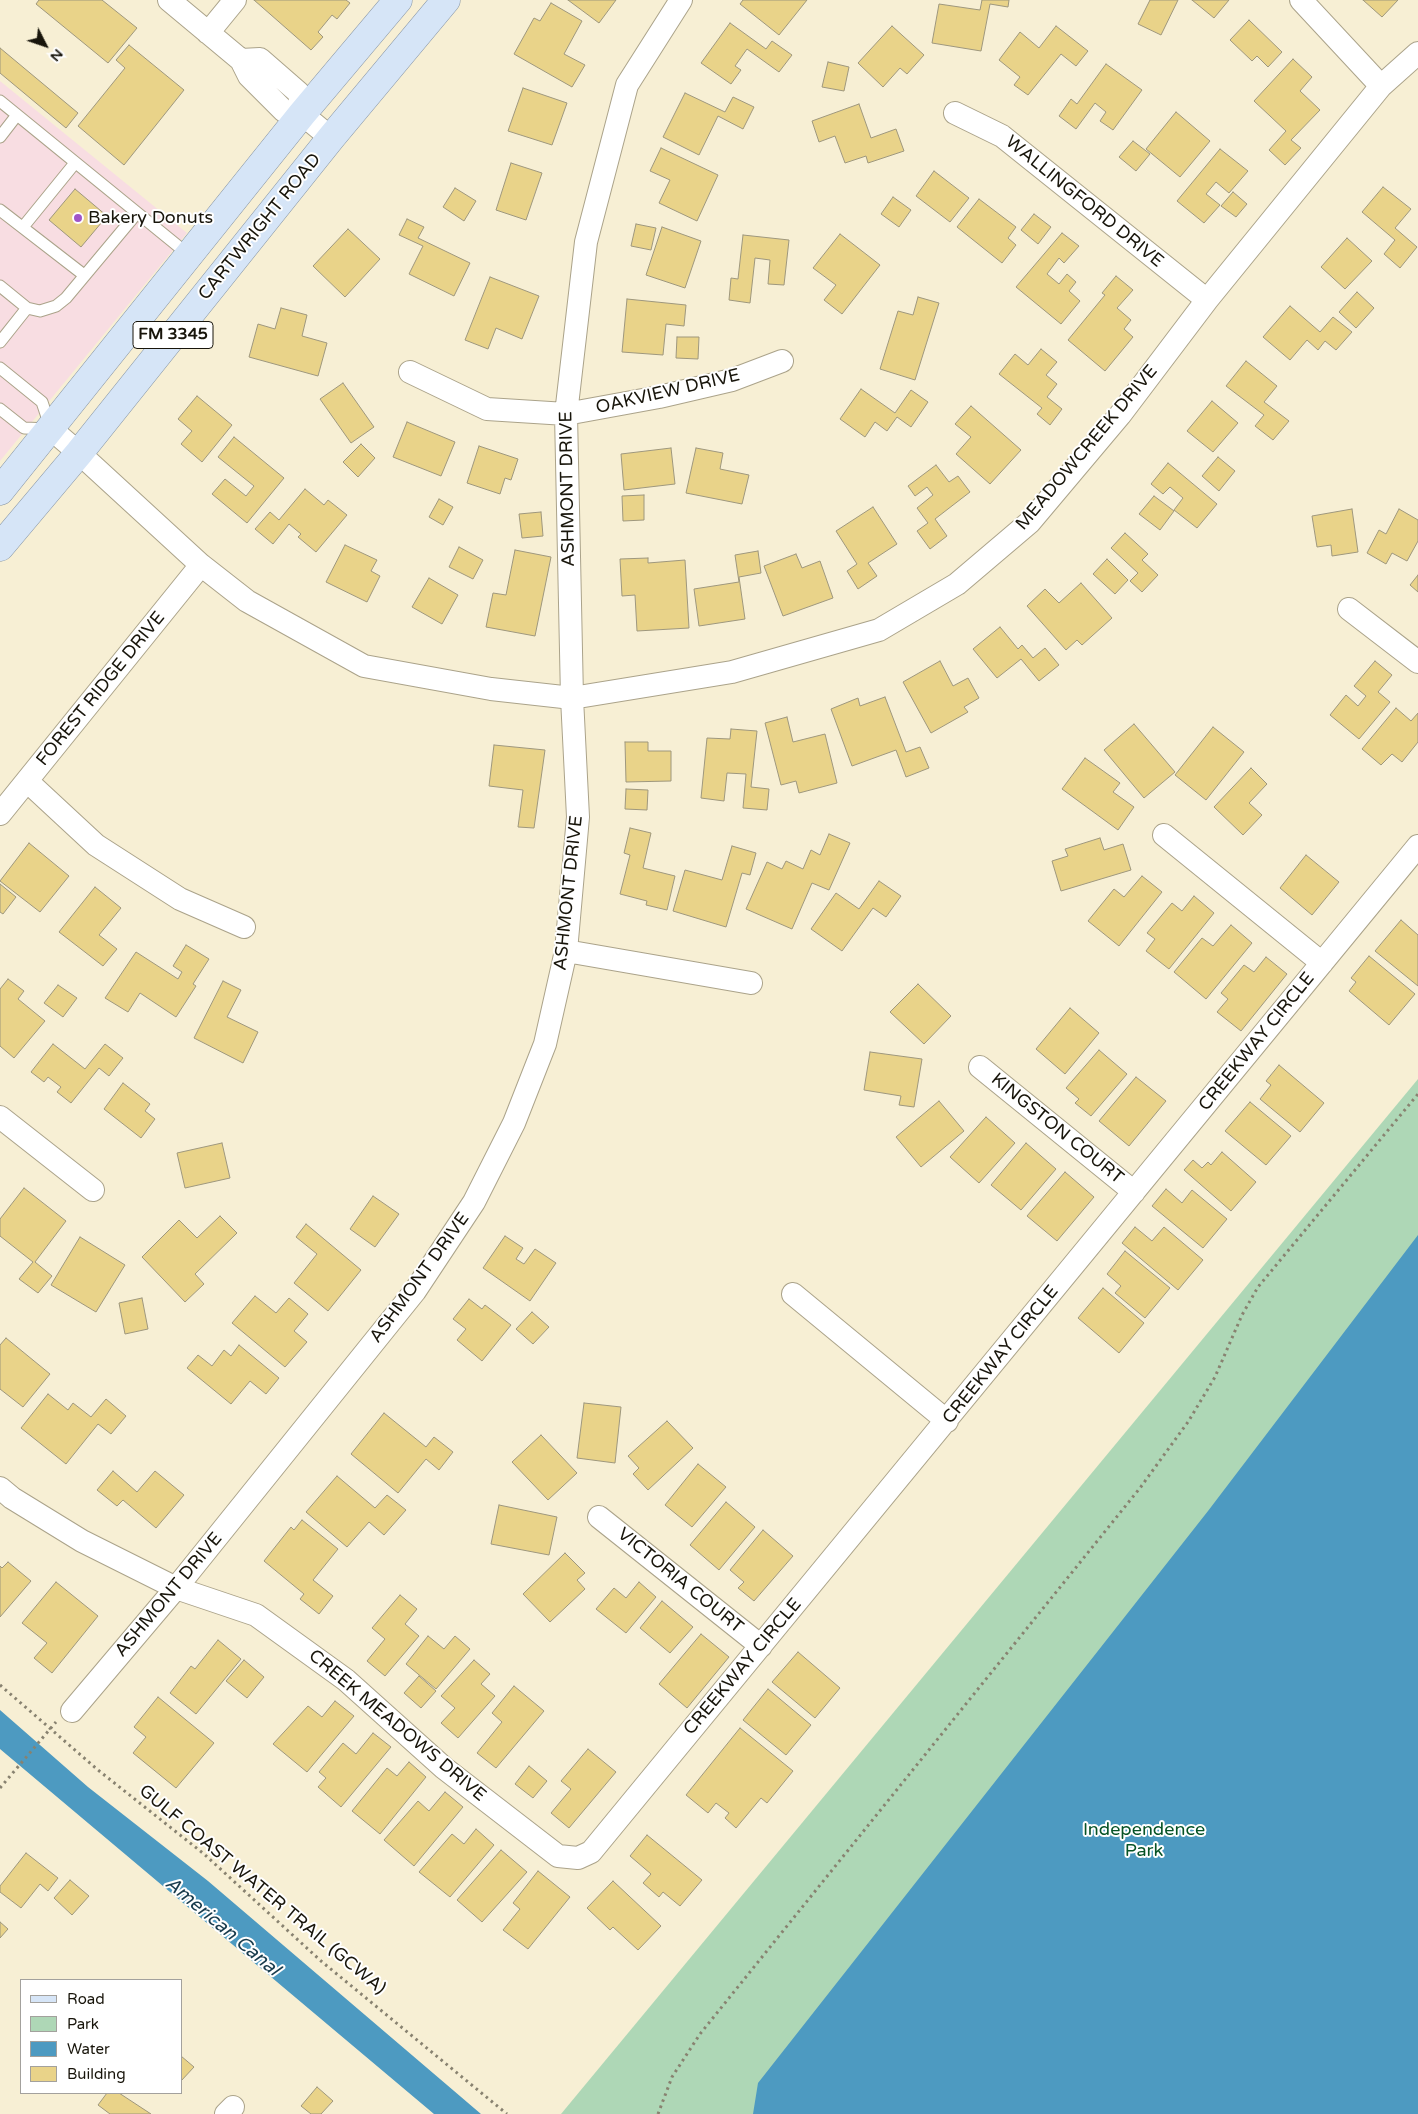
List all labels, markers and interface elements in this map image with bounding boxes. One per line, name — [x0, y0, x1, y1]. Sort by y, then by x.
north arrow — [20, 20, 70, 70]
text: N — [47, 45, 67, 65]
street label: WALLINGFORD DRIVE — [1001, 132, 1167, 272]
street label: CARTWRIGHT ROAD — [194, 149, 326, 305]
place label: Bakery Donuts — [88, 207, 213, 229]
marker: Bakery Donuts — [72, 212, 84, 224]
road number: FM 3345 — [133, 322, 213, 348]
street label: MEADOWCREEK DRIVE — [1012, 361, 1162, 535]
street label: OAKVIEW DRIVE — [594, 365, 742, 419]
street label: ASHMONT DRIVE — [556, 411, 580, 567]
street label: FOREST RIDGE DRIVE — [32, 607, 170, 771]
street label: ASHMONT DRIVE — [550, 814, 588, 972]
street label: CREEKWAY CIRCLE — [1195, 968, 1319, 1116]
street label: KINGSTON COURT — [986, 1069, 1128, 1189]
street label: ASHMONT DRIVE — [366, 1209, 474, 1347]
street label: CREEKWAY CIRCLE — [939, 1281, 1063, 1429]
street label: VICTORIA COURT — [613, 1524, 747, 1638]
street label: ASHMONT DRIVE — [111, 1528, 227, 1662]
street label: CREEKWAY CIRCLE — [679, 1594, 807, 1740]
street label: CREEK MEADOWS DRIVE — [304, 1645, 490, 1807]
street label: GULF COAST WATER TRAIL (GCWA) — [134, 1780, 390, 2000]
park label: Independence Park — [1083, 1819, 1205, 1862]
water label: American Canal — [160, 1872, 284, 1982]
legend — [20, 1979, 182, 2094]
text: Road — [67, 1990, 105, 2008]
text: Park — [67, 2015, 99, 2033]
text: Water — [67, 2040, 110, 2058]
text: Building — [67, 2065, 126, 2083]

